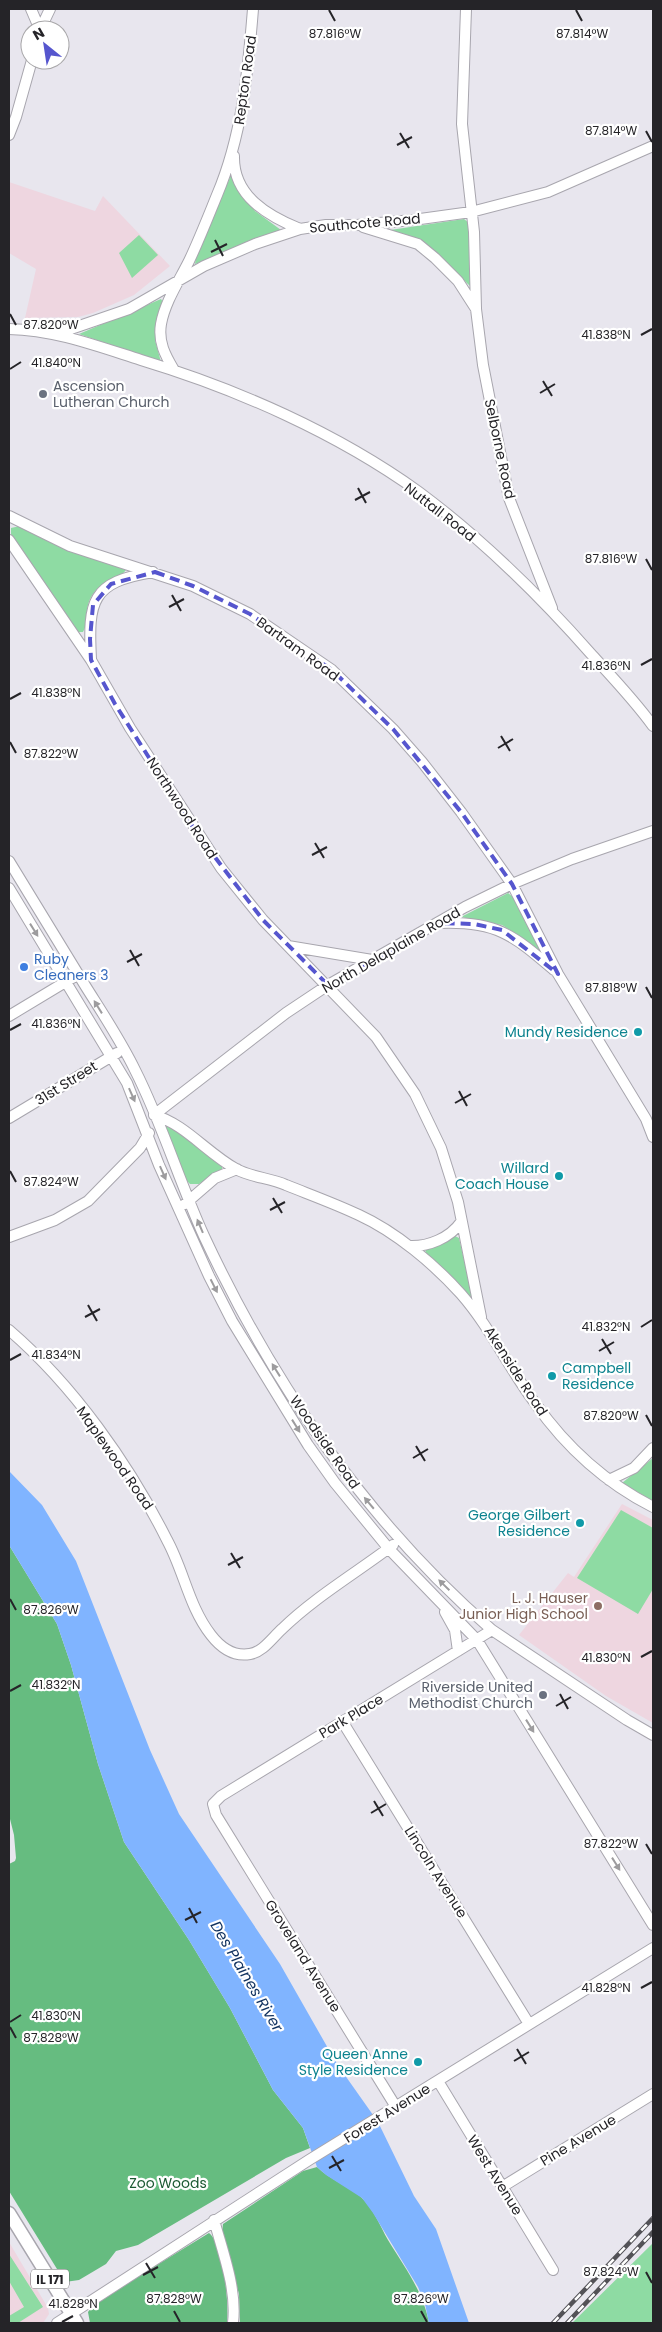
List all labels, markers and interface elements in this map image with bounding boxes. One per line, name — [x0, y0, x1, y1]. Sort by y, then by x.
north arrow — [20, 20, 70, 70]
text: N — [29, 22, 48, 45]
text: 87.816°W — [309, 25, 361, 42]
text: 87.814°W — [556, 25, 608, 42]
street label: Repton Road — [229, 34, 261, 126]
text: 87.814°W — [585, 122, 637, 139]
street label: Southcote Road — [309, 208, 421, 238]
text: 87.820°W — [23, 316, 79, 333]
text: 41.838°N — [581, 326, 631, 343]
text: 41.840°N — [31, 354, 81, 371]
place label: Ascension Lutheran Church — [53, 376, 170, 412]
marker: Ascension Lutheran Church — [37, 388, 49, 400]
street label: Selborne Road — [480, 397, 520, 501]
street label: Nuttall Road — [400, 478, 480, 546]
text: 87.816°W — [585, 550, 637, 567]
street label: Bartram Road — [253, 612, 343, 686]
text: 41.836°N — [581, 657, 631, 674]
text: 41.838°N — [31, 684, 81, 701]
text: 87.822°W — [24, 745, 79, 762]
street label: Northwood Road — [142, 753, 222, 863]
street label: North Delaplaine Road — [318, 902, 464, 998]
one-way arrow — [30, 923, 39, 936]
place label: Ruby Cleaners 3 — [34, 949, 109, 985]
marker: Ruby Cleaners 3 — [18, 961, 30, 973]
text: 87.818°W — [585, 979, 637, 996]
one-way arrow — [94, 1000, 103, 1013]
text: 41.836°N — [31, 1015, 81, 1032]
place label: Mundy Residence — [505, 1022, 628, 1042]
marker: Mundy Residence — [632, 1026, 644, 1038]
street label: 31st Street — [31, 1056, 101, 1110]
one-way arrow — [129, 1088, 137, 1102]
place label: Willard Coach House — [455, 1158, 549, 1194]
one-way arrow — [159, 1166, 167, 1180]
marker: Willard Coach House — [553, 1170, 565, 1182]
text: 87.824°W — [23, 1173, 79, 1190]
one-way arrow — [195, 1219, 203, 1233]
one-way arrow — [210, 1279, 218, 1293]
text: 41.832°N — [582, 1318, 630, 1335]
street label: Akenside Road — [479, 1322, 553, 1420]
text: 41.834°N — [31, 1346, 81, 1363]
place label: Campbell Residence — [562, 1358, 635, 1394]
one-way arrow — [272, 1363, 281, 1376]
marker: Campbell Residence — [546, 1370, 558, 1382]
street label: Woodside Road — [285, 1391, 365, 1493]
street label: Maplewood Road — [72, 1402, 158, 1514]
text: 87.820°W — [583, 1407, 639, 1424]
one-way arrow — [291, 1419, 301, 1432]
one-way arrow — [363, 1497, 374, 1510]
place label: George Gilbert Residence — [468, 1505, 570, 1541]
marker: George Gilbert Residence — [574, 1517, 586, 1529]
one-way arrow — [438, 1579, 450, 1591]
place label: L. J. Hauser Junior High School — [459, 1588, 588, 1624]
marker: L. J. Hauser Junior High School — [592, 1600, 604, 1612]
text: 87.826°W — [23, 1601, 79, 1618]
text: 41.830°N — [581, 1649, 631, 1666]
text: 41.832°N — [32, 1676, 80, 1693]
place label: Riverside United Methodist Church — [409, 1677, 533, 1713]
street label: Park Place — [315, 1689, 387, 1743]
marker: Riverside United Methodist Church — [537, 1689, 549, 1701]
one-way arrow — [526, 1719, 535, 1733]
street label: Lincoln Avenue — [400, 1822, 472, 1922]
text: 87.822°W — [584, 1835, 639, 1852]
one-way arrow — [611, 1858, 620, 1871]
street label: Groveland Avenue — [260, 1896, 346, 2016]
water label: Des Plaines River — [206, 1917, 289, 2036]
text: 41.828°N — [581, 1979, 631, 1996]
text: 41.830°N — [31, 2007, 81, 2024]
text: 87.828°W — [23, 2029, 79, 2046]
place label: Queen Anne Style Residence — [299, 2044, 408, 2080]
marker: Queen Anne Style Residence — [412, 2056, 424, 2068]
street label: Forest Avenue — [340, 2078, 434, 2148]
street label: Pine Avenue — [536, 2109, 620, 2171]
street label: West Avenue — [462, 2131, 528, 2219]
park label: Zoo Woods — [129, 2173, 207, 2193]
text: 87.824°W — [583, 2263, 639, 2280]
road number: IL 171 — [31, 2270, 69, 2288]
text: 87.828°W — [146, 2290, 202, 2307]
text: 87.826°W — [393, 2290, 449, 2307]
text: 41.828°N — [48, 2295, 98, 2312]

